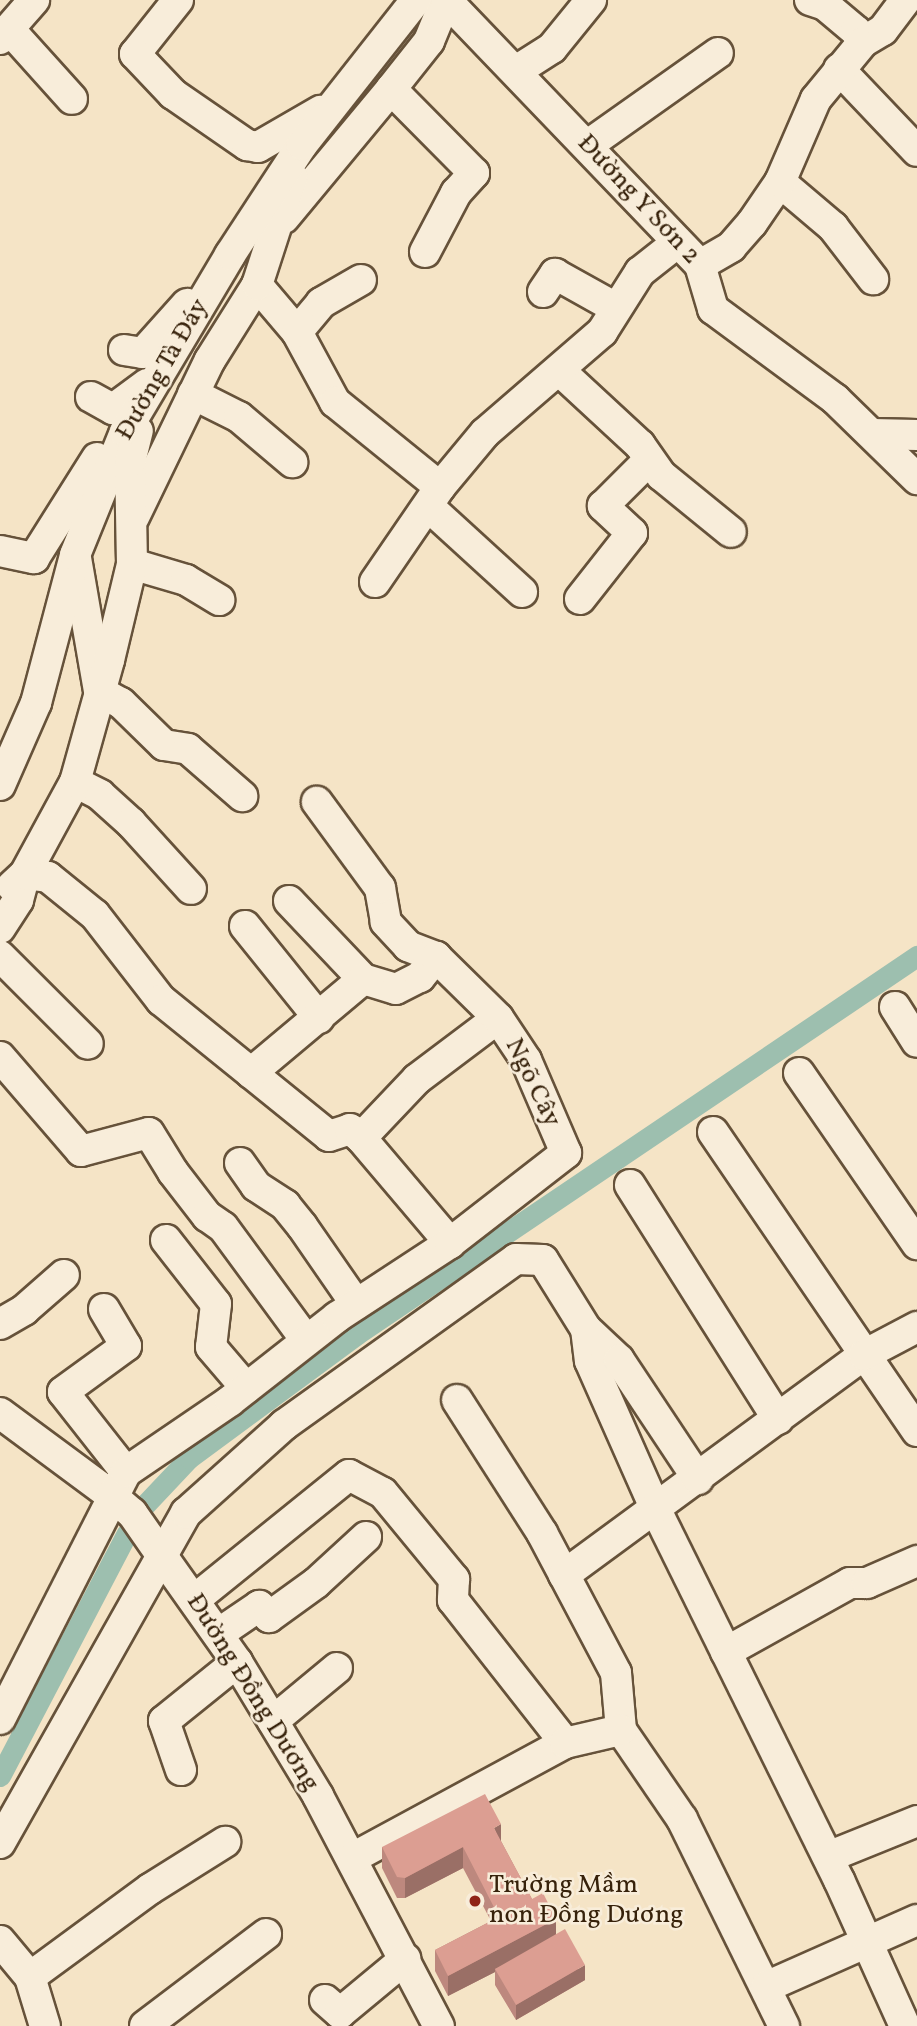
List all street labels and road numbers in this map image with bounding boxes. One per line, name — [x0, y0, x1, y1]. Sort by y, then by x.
street label: Đường Y Sơn 2 — [569, 128, 707, 272]
street label: Đường Tà Đáy — [110, 293, 216, 447]
street label: Ngõ Cây — [497, 1034, 567, 1132]
street label: Đường Đồng Dương — [179, 1588, 325, 1798]

